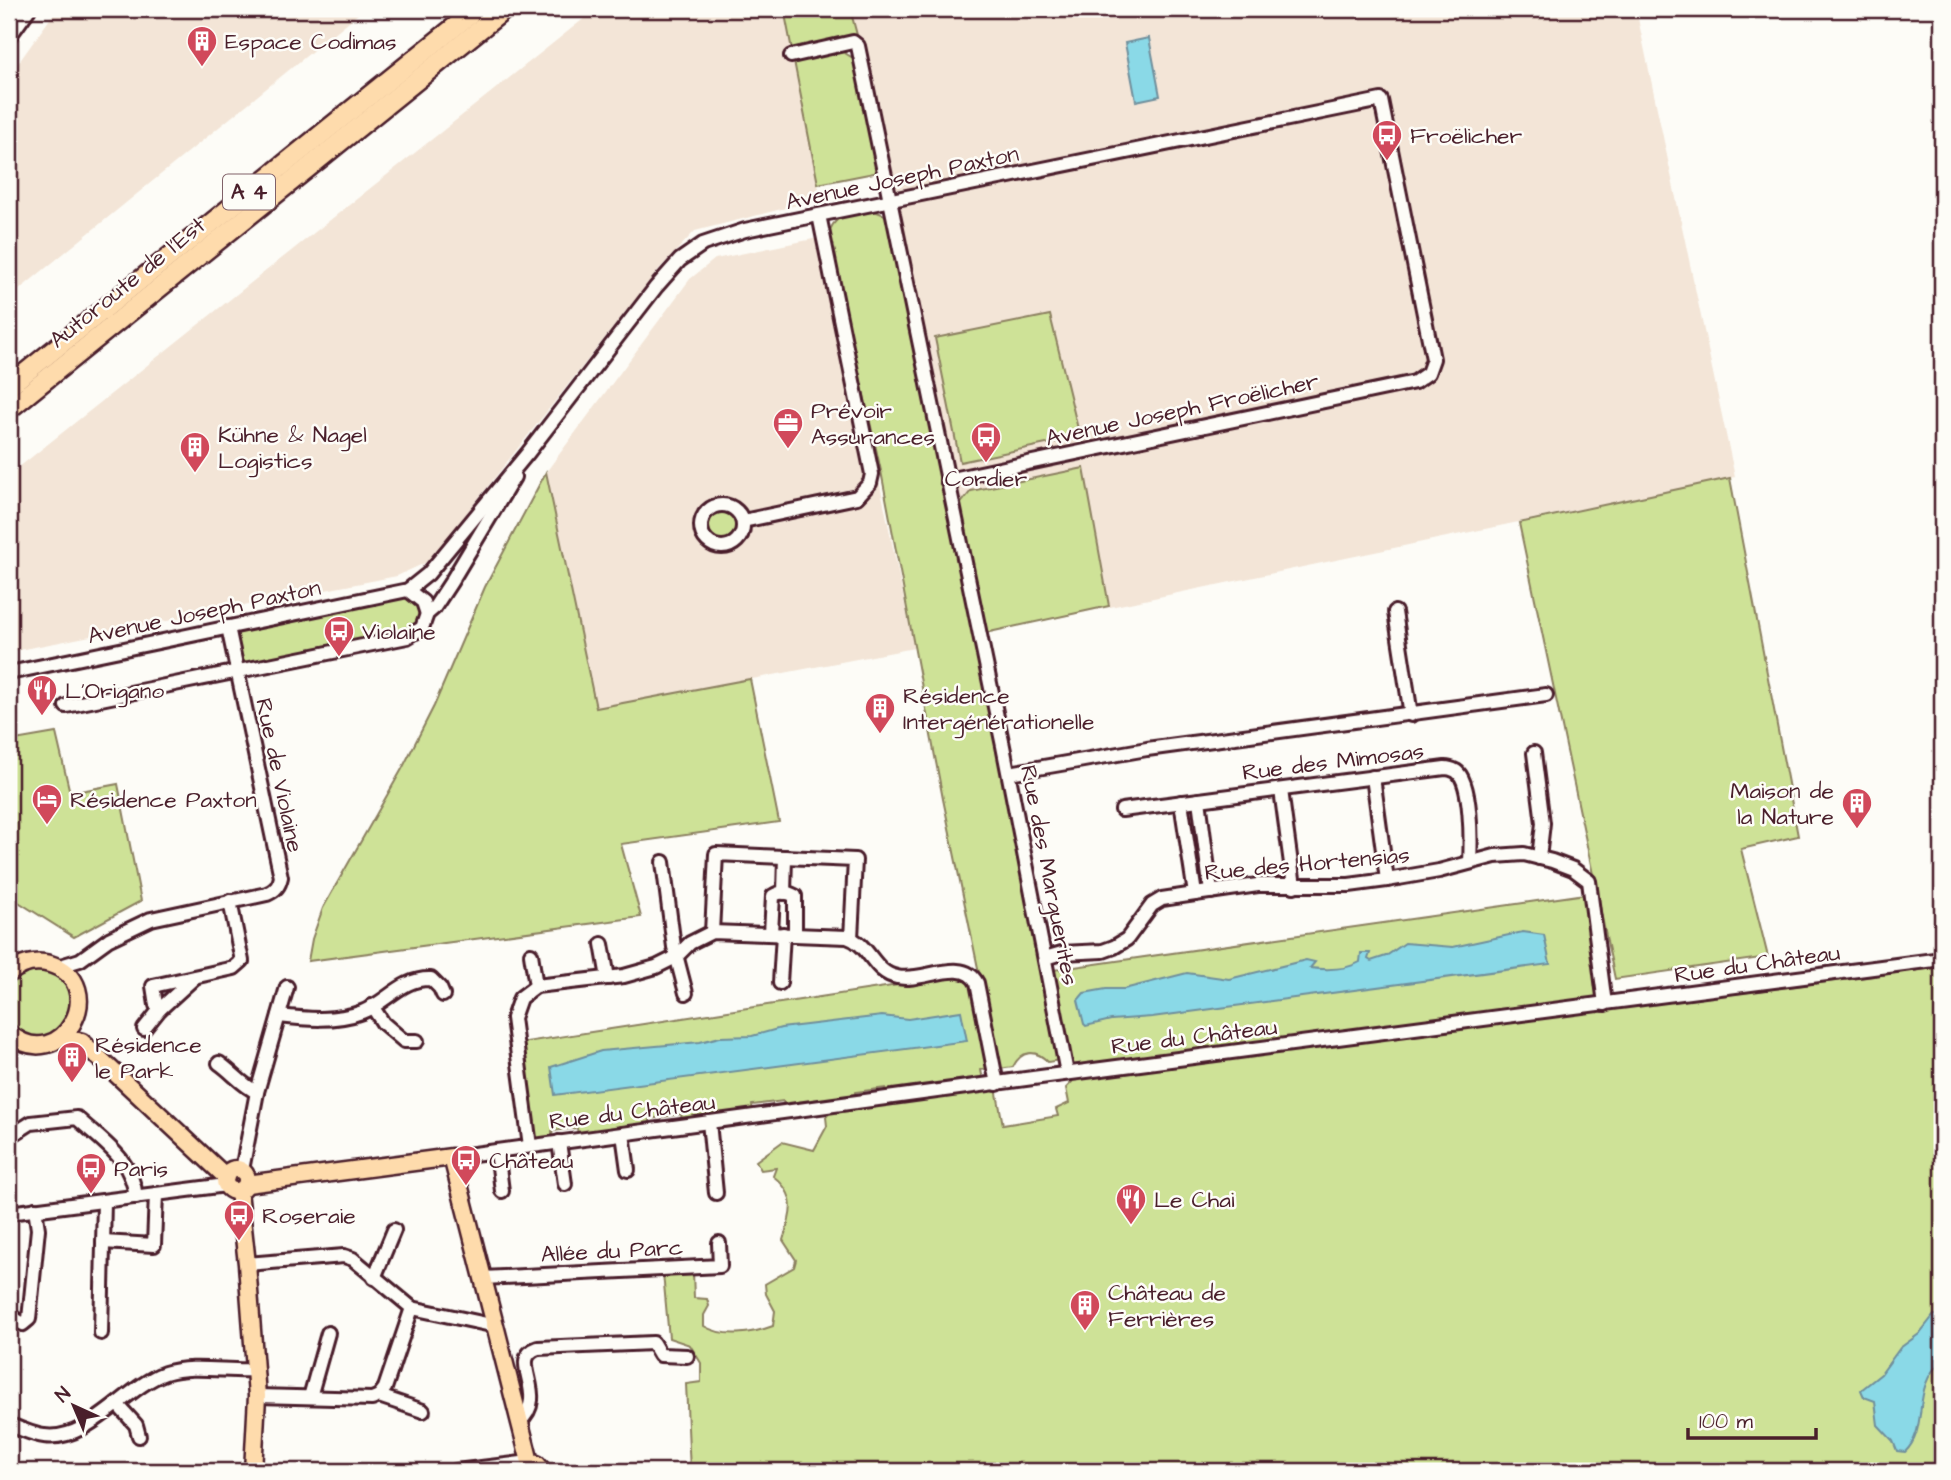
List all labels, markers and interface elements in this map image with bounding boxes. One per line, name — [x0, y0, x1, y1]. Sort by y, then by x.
building icon: Espace Codimas — [185, 24, 219, 68]
place label: Espace Codimas — [225, 26, 397, 58]
bus stop icon: Froëlicher — [1370, 118, 1404, 162]
place label: Froëlicher — [1410, 120, 1522, 152]
street label: Avenue Joseph Paxton — [783, 138, 1022, 218]
road number: A 4 — [223, 174, 275, 210]
street label: Autoroute de l’Est — [43, 209, 213, 356]
street label: Avenue Joseph Froëlicher — [1043, 365, 1322, 455]
place label: Prévoir Assurances — [811, 395, 935, 453]
office icon: Prévoir Assurances — [771, 406, 805, 450]
place label: Kühne & Nagel Logistics — [218, 419, 367, 478]
bus stop icon: Cordier — [969, 420, 1003, 464]
building icon: Kühne & Nagel Logistics — [178, 430, 212, 474]
place label: Cordier — [945, 463, 1027, 495]
street label: Avenue Joseph Paxton — [85, 572, 324, 652]
bus stop icon: Violaine — [322, 614, 356, 658]
place label: Violaine — [362, 616, 436, 648]
restaurant icon: L'Origano — [25, 673, 59, 717]
place label: L'Origano — [65, 675, 164, 708]
place label: Résidence Intergénérationelle — [903, 680, 1094, 739]
building icon: Résidence Intergénérationelle — [863, 691, 897, 735]
street label: Rue de Violaine — [247, 695, 311, 855]
street label: Rue des Mimosas — [1240, 735, 1426, 789]
street label: Rue des Marguerites — [1011, 762, 1086, 988]
place label: Maison de la Nature — [1730, 775, 1834, 833]
hotel icon: Résidence Paxton — [30, 782, 64, 826]
place label: Résidence Paxton — [70, 784, 257, 816]
building icon: Maison de la Nature — [1840, 786, 1874, 830]
street label: Rue des Hortensias — [1203, 839, 1411, 889]
street label: Rue du Château — [1672, 937, 1842, 991]
street label: Rue du Château — [1109, 1011, 1279, 1063]
place label: Résidence le Park — [95, 1029, 202, 1087]
building icon: Résidence le Park — [55, 1040, 89, 1084]
street label: Rue du Château — [547, 1086, 717, 1138]
bus stop icon: Château — [449, 1143, 483, 1187]
place label: Château — [489, 1145, 574, 1177]
bus stop icon: Paris — [74, 1151, 108, 1195]
place label: Paris — [114, 1153, 168, 1185]
restaurant icon: Le Chai — [1114, 1182, 1148, 1226]
place label: Le Chai — [1154, 1184, 1235, 1216]
bus stop icon: Roseraie — [222, 1198, 256, 1242]
place label: Roseraie — [262, 1200, 356, 1232]
street label: Allée du Parc — [540, 1231, 684, 1271]
place label: Château de Ferrières — [1108, 1277, 1226, 1335]
building icon: Château de Ferrières — [1068, 1288, 1102, 1332]
north arrow — [38, 1372, 108, 1442]
text: N — [50, 1381, 77, 1409]
scale bar — [1688, 1396, 1816, 1440]
text: 100 m — [1699, 1407, 1754, 1436]

